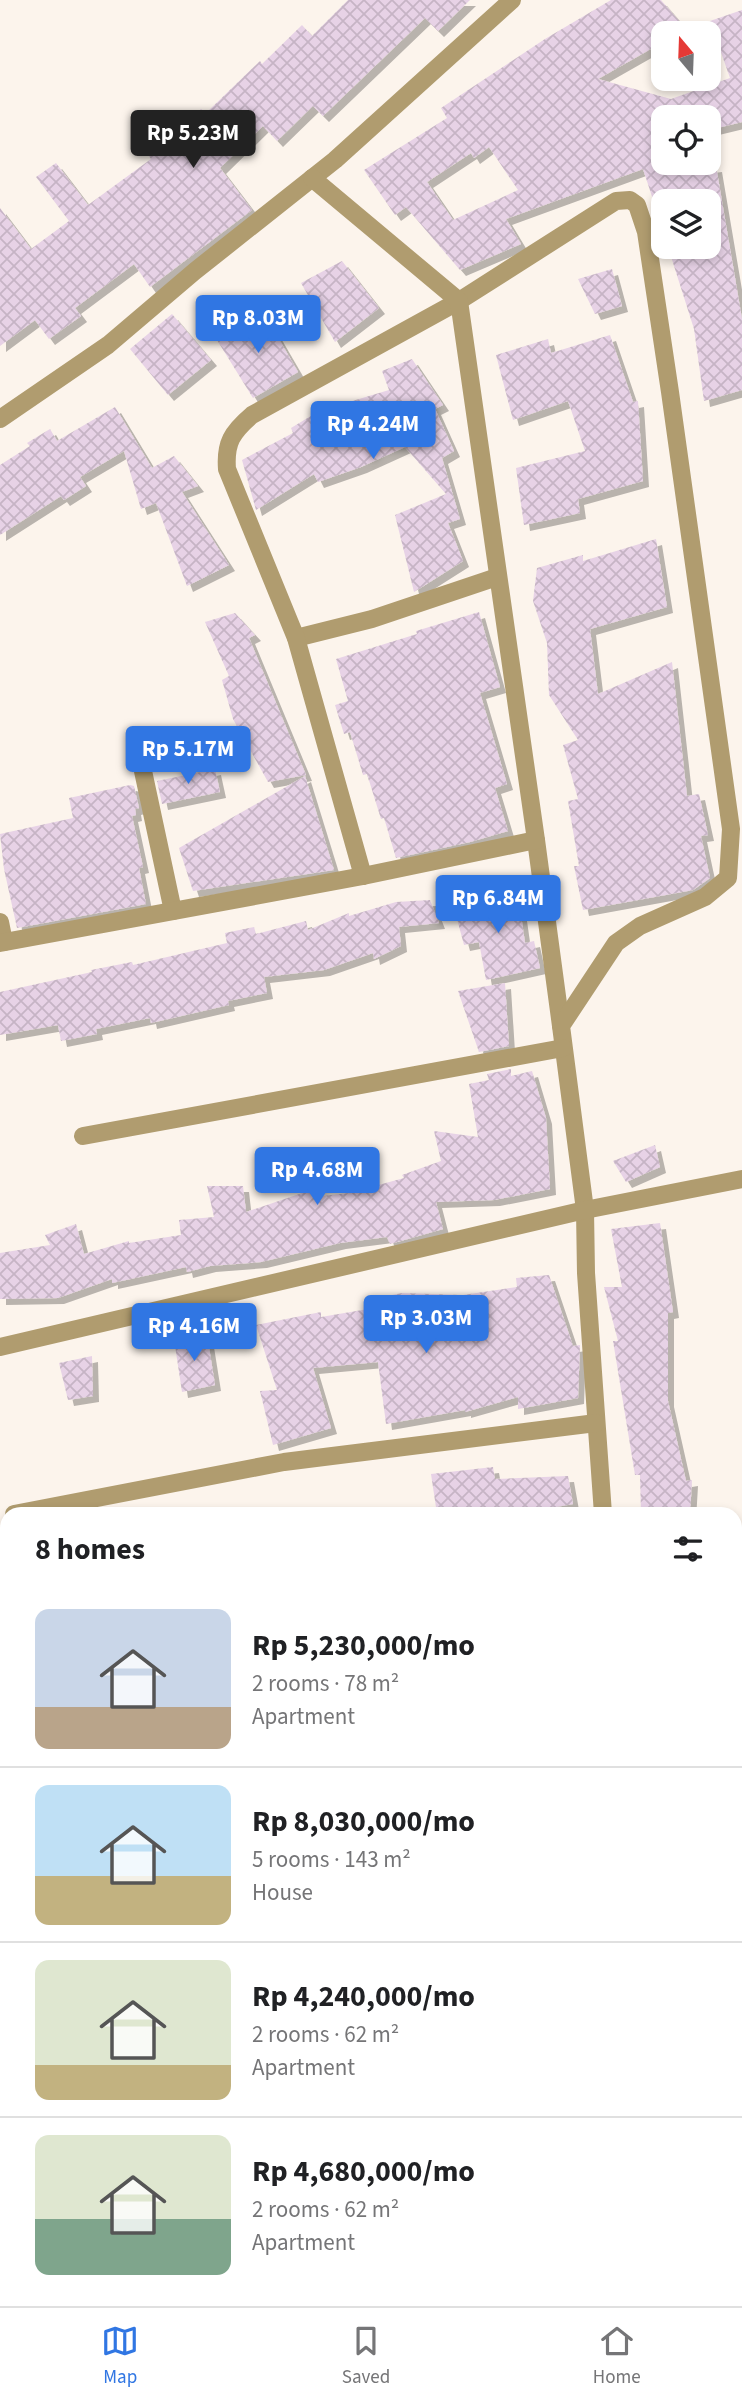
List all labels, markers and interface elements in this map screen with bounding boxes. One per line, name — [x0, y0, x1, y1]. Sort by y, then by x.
north arrow — [651, 21, 721, 91]
map controls — [651, 21, 721, 259]
button: locate — [651, 105, 721, 175]
pin: Rp 5.23M — [121, 110, 265, 170]
text: Rp 5.23M — [147, 116, 239, 149]
button: layers — [651, 189, 721, 259]
pin: Rp 8.03M — [186, 296, 330, 355]
text: Rp 8.03M — [212, 301, 304, 334]
pin: Rp 4.24M — [301, 402, 445, 461]
text: Rp 4.24M — [327, 407, 419, 440]
pin: Rp 5.17M — [116, 726, 260, 786]
text: Rp 5.17M — [142, 732, 234, 765]
pin: Rp 6.84M — [426, 876, 570, 935]
text: Rp 6.84M — [452, 881, 544, 914]
pin: Rp 4.68M — [245, 1148, 389, 1207]
text: Rp 4.68M — [271, 1153, 363, 1186]
pin: Rp 3.03M — [354, 1296, 498, 1355]
text: Rp 3.03M — [380, 1301, 472, 1334]
pin: Rp 4.16M — [122, 1304, 266, 1363]
text: Rp 4.16M — [148, 1309, 240, 1342]
text: 8 homes — [35, 1528, 145, 1571]
icon: filters — [669, 1530, 707, 1568]
text: Rp 5,230,000/mo — [252, 1624, 475, 1667]
icon: home — [91, 1637, 175, 1721]
text: 2 rooms · 78 m² — [252, 1667, 399, 1700]
text: Apartment — [252, 1700, 355, 1733]
text: Rp 8,030,000/mo — [252, 1800, 475, 1843]
icon: home — [91, 1813, 175, 1897]
text: 5 rooms · 143 m² — [252, 1843, 411, 1876]
text: House — [252, 1876, 313, 1909]
text: Rp 4,240,000/mo — [252, 1975, 475, 2018]
icon: home — [91, 1988, 175, 2072]
text: 2 rooms · 62 m² — [252, 2018, 399, 2051]
text: Apartment — [252, 2051, 355, 2084]
text: Rp 4,680,000/mo — [252, 2150, 475, 2193]
icon: home — [91, 2163, 175, 2247]
text: 2 rooms · 62 m² — [252, 2193, 399, 2226]
text: Apartment — [252, 2226, 355, 2259]
tab: Map — [101, 2322, 139, 2391]
tab: Saved — [342, 2322, 390, 2391]
tab: Home — [593, 2322, 641, 2391]

